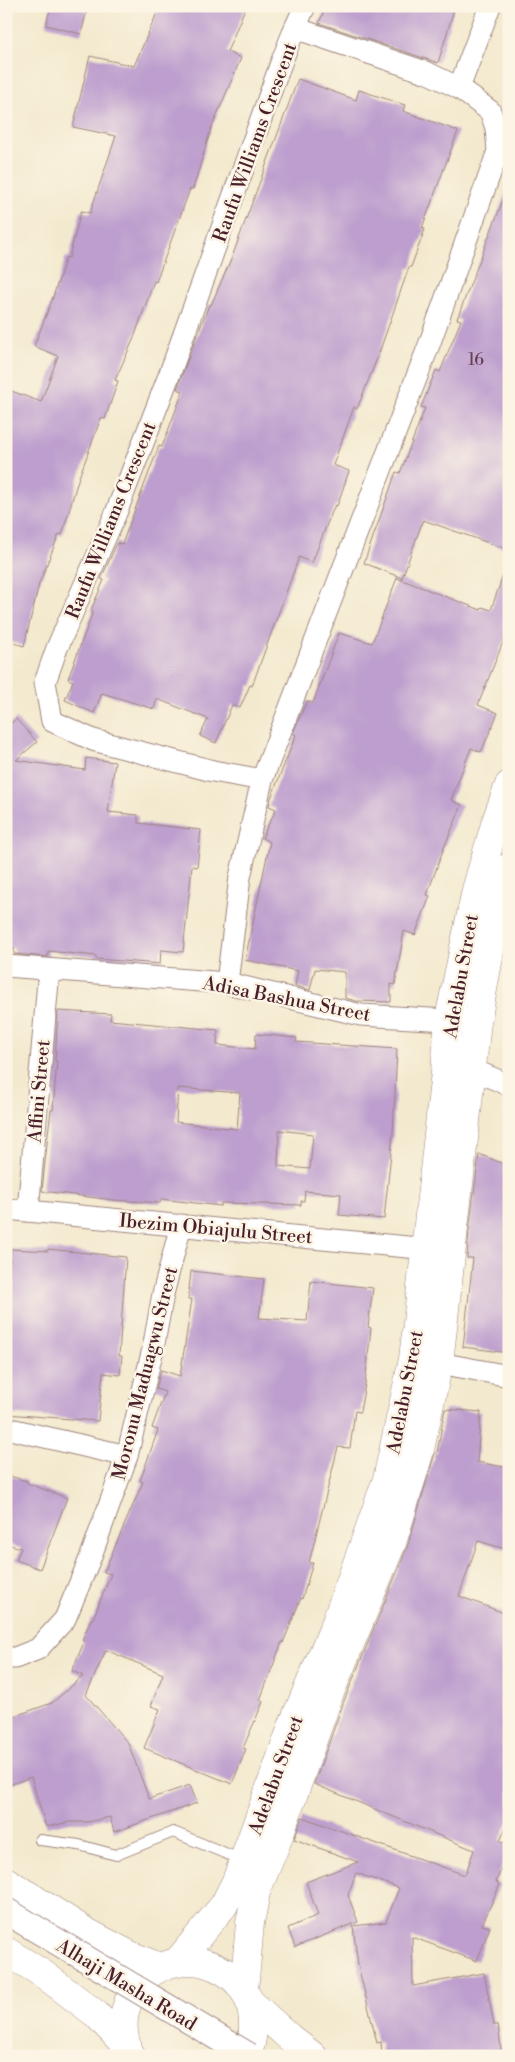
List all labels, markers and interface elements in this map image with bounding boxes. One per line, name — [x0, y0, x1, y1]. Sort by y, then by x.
street label: Raufu Williams Crescent — [208, 39, 302, 245]
house number: 16 — [468, 350, 484, 370]
street label: Raufu Williams Crescent — [60, 418, 162, 623]
street label: Adelabu Street — [438, 912, 484, 1041]
street label: Adisa Bashua Street — [200, 971, 373, 1027]
street label: Affini Street — [22, 1038, 55, 1145]
street label: Ibezim Obiajulu Street — [118, 1209, 314, 1249]
street label: Moronu Maduagwu Street — [107, 1264, 183, 1482]
street label: Adelabu Street — [381, 1328, 429, 1457]
street label: Adelabu Street — [243, 1712, 309, 1839]
street label: Alhaji Masha Road — [51, 1933, 201, 2036]

